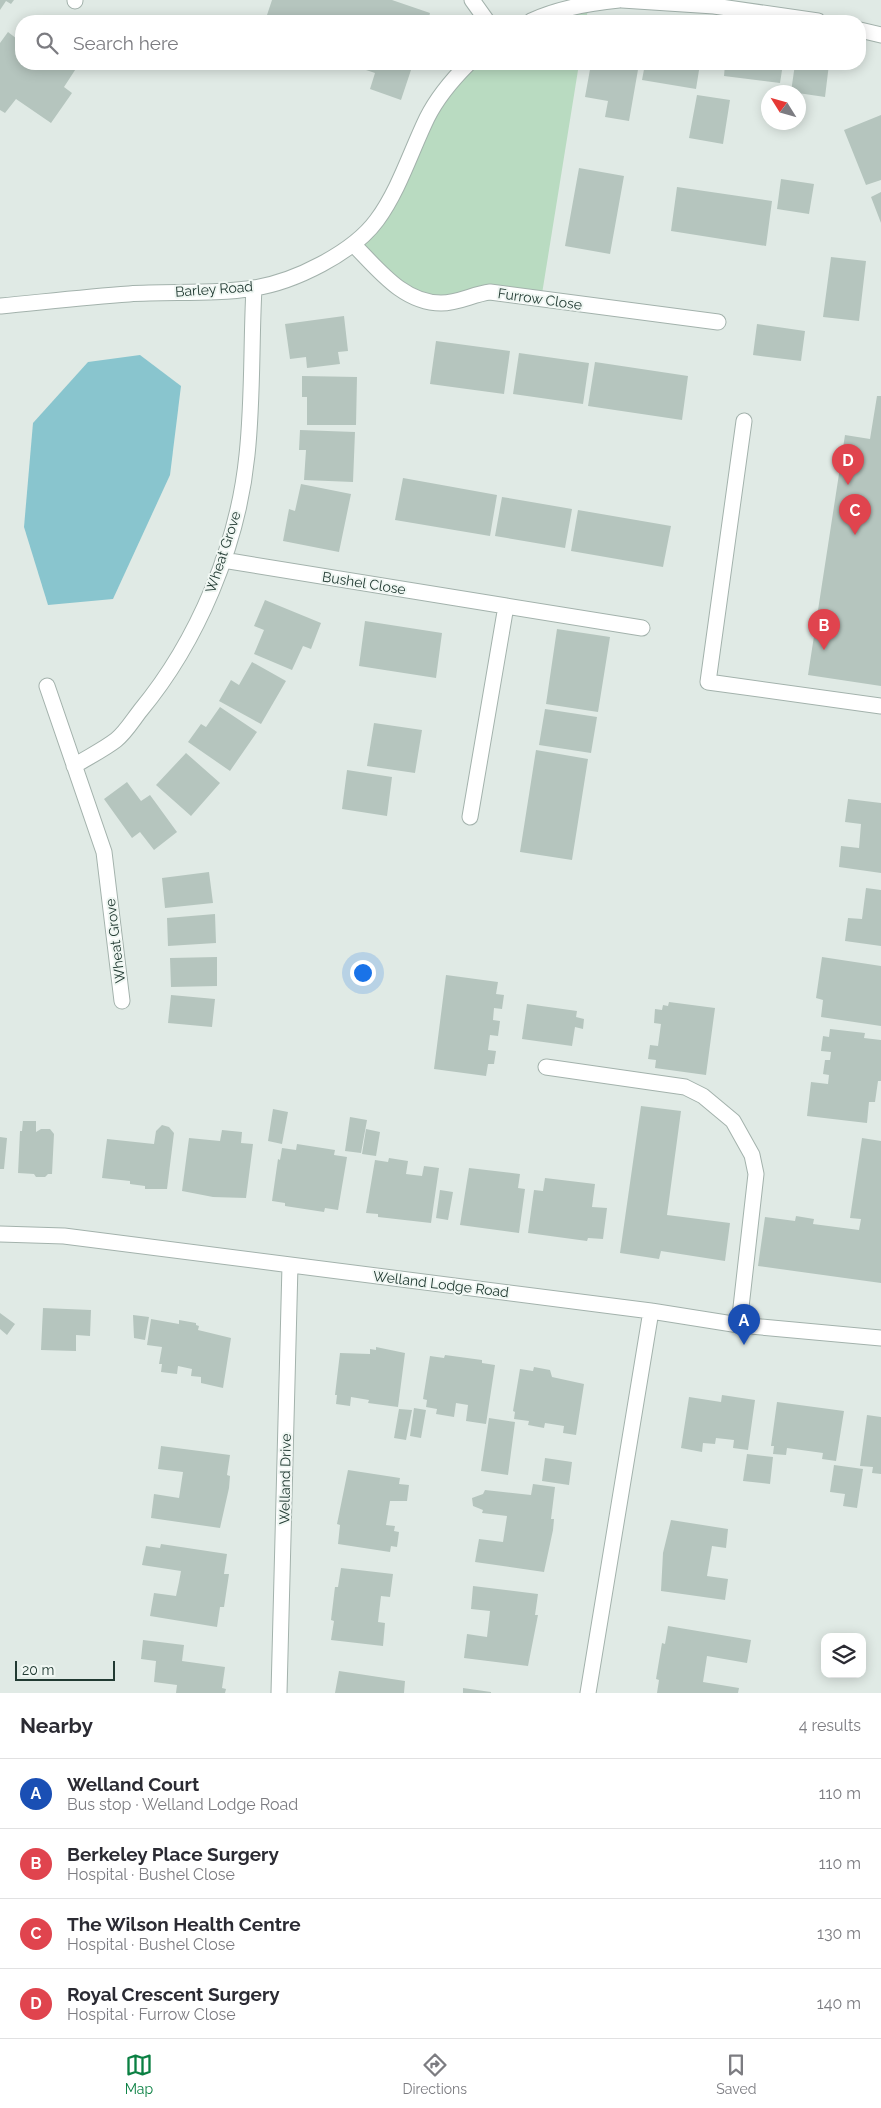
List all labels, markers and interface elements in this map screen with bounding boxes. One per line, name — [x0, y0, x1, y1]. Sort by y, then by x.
search box — [15, 15, 866, 70]
icon: search — [33, 29, 61, 57]
text: Search here — [73, 32, 179, 54]
north arrow — [761, 85, 806, 130]
street label: Barley Road — [175, 278, 253, 300]
street label: Furrow Close — [497, 285, 583, 313]
pin: D — [832, 444, 864, 485]
pin: C — [839, 494, 871, 535]
street label: Wheat Grove — [202, 509, 244, 595]
street label: Bushel Close — [321, 568, 407, 598]
pin: B — [808, 609, 840, 650]
street label: Wheat Grove — [102, 898, 128, 984]
your location — [350, 960, 376, 986]
street label: Welland Lodge Road — [372, 1268, 510, 1300]
pin: A — [728, 1304, 760, 1345]
street label: Welland Drive — [276, 1433, 294, 1525]
map controls — [821, 1633, 866, 1678]
button: layers — [821, 1633, 866, 1678]
scale bar — [15, 1658, 115, 1681]
text: 20 m — [22, 1662, 54, 1678]
text: Nearby — [20, 1713, 93, 1738]
text: 4 results — [799, 1716, 861, 1735]
text: Welland Court — [67, 1773, 199, 1795]
text: A — [31, 1784, 41, 1803]
text: 110 m — [819, 1784, 861, 1803]
text: Bus stop · Welland Lodge Road — [67, 1795, 298, 1814]
text: Berkeley Place Surgery — [67, 1843, 279, 1865]
text: B — [31, 1854, 41, 1873]
text: 110 m — [819, 1854, 861, 1873]
text: Hospital · Bushel Close — [67, 1865, 235, 1884]
text: The Wilson Health Centre — [67, 1913, 301, 1935]
text: C — [31, 1924, 41, 1943]
text: 130 m — [817, 1924, 861, 1943]
text: Hospital · Bushel Close — [67, 1935, 235, 1954]
text: Royal Crescent Surgery — [67, 1983, 280, 2005]
text: D — [30, 1994, 42, 2013]
text: 140 m — [817, 1994, 861, 2013]
text: Hospital · Furrow Close — [67, 2005, 236, 2024]
tab: Map — [125, 2051, 153, 2097]
tab: Directions — [402, 2051, 467, 2097]
tab: Saved — [716, 2051, 756, 2097]

